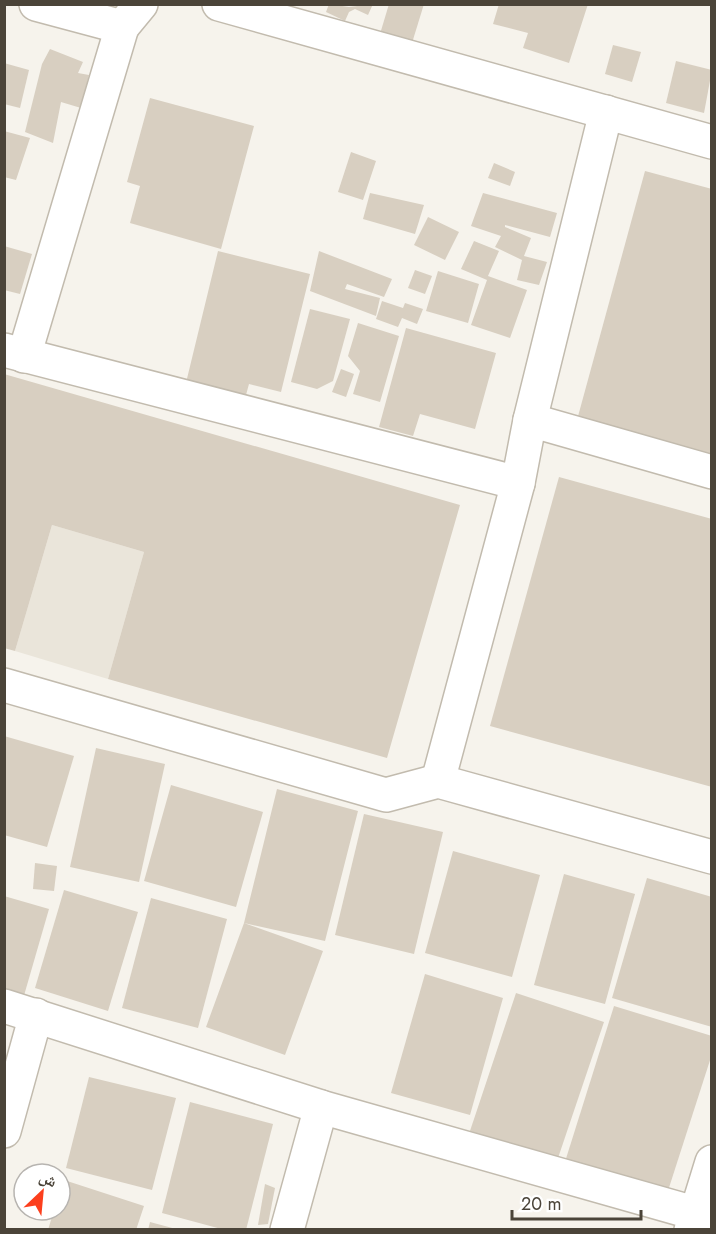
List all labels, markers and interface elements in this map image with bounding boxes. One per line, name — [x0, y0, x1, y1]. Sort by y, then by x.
north arrow — [12, 1162, 72, 1222]
text: ش — [36, 1165, 61, 1193]
scale bar — [512, 1183, 641, 1221]
text: 20 m — [521, 1191, 561, 1217]

